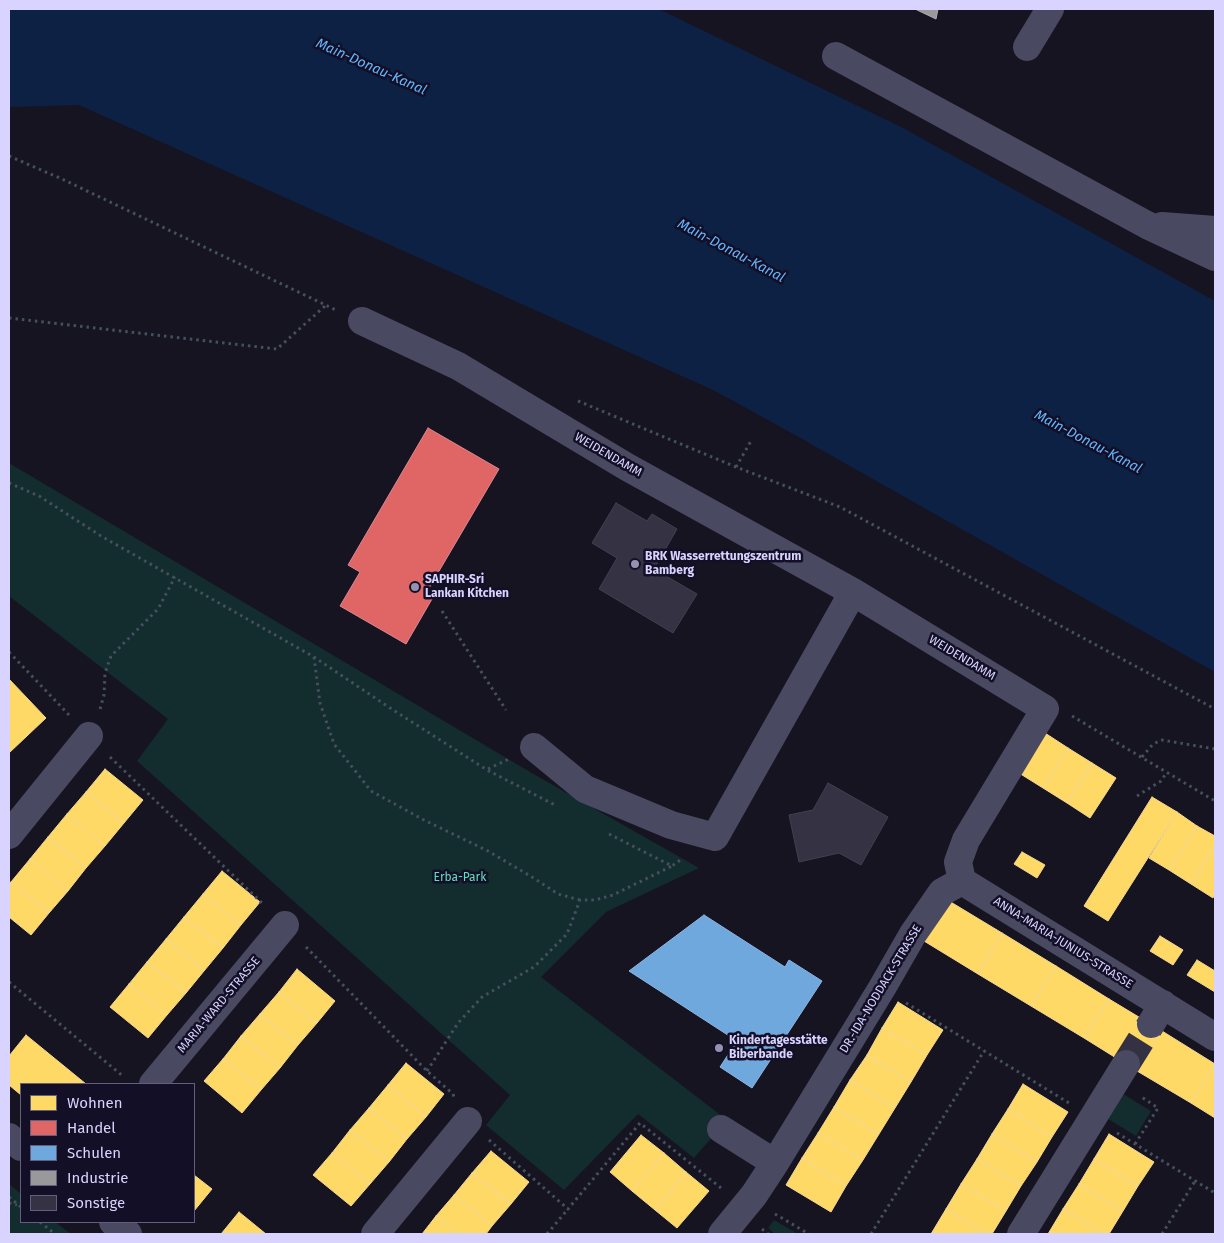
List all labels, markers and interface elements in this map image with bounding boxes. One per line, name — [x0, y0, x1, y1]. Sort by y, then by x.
water label: Main-Donau-Kanal — [313, 35, 429, 99]
water label: Main-Donau-Kanal — [674, 216, 788, 286]
water label: Main-Donau-Kanal — [1031, 407, 1145, 477]
street label: WEIDENDAMM — [572, 430, 644, 480]
place label: BRK Wasserrettungszentrum Bamberg — [645, 550, 801, 578]
marker: BRK Wasserrettungszentrum Bamberg — [629, 558, 641, 570]
place label: SAPHIR-Sri Lankan Kitchen — [425, 573, 509, 601]
marker: SAPHIR-Sri Lankan Kitchen — [409, 581, 421, 593]
street label: WEIDENDAMM — [926, 632, 998, 684]
park label: Erba-Park — [434, 871, 486, 885]
street label: ANNA-MARIA-JUNIUS-STRASSE — [991, 894, 1135, 992]
street label: DR.-IDA-NODDACK-STRASSE — [837, 922, 925, 1056]
street label: MARIA-WARD-STRASSE — [175, 954, 263, 1056]
place label: Kindertagesstätte Biberbande — [729, 1034, 828, 1062]
marker: Kindertagesstätte Biberbande — [713, 1042, 725, 1054]
legend — [20, 1083, 195, 1223]
text: Wohnen — [67, 1094, 123, 1112]
text: Handel — [67, 1119, 116, 1137]
text: Schulen — [67, 1144, 121, 1162]
text: Industrie — [67, 1169, 129, 1187]
text: Sonstige — [67, 1194, 125, 1212]

